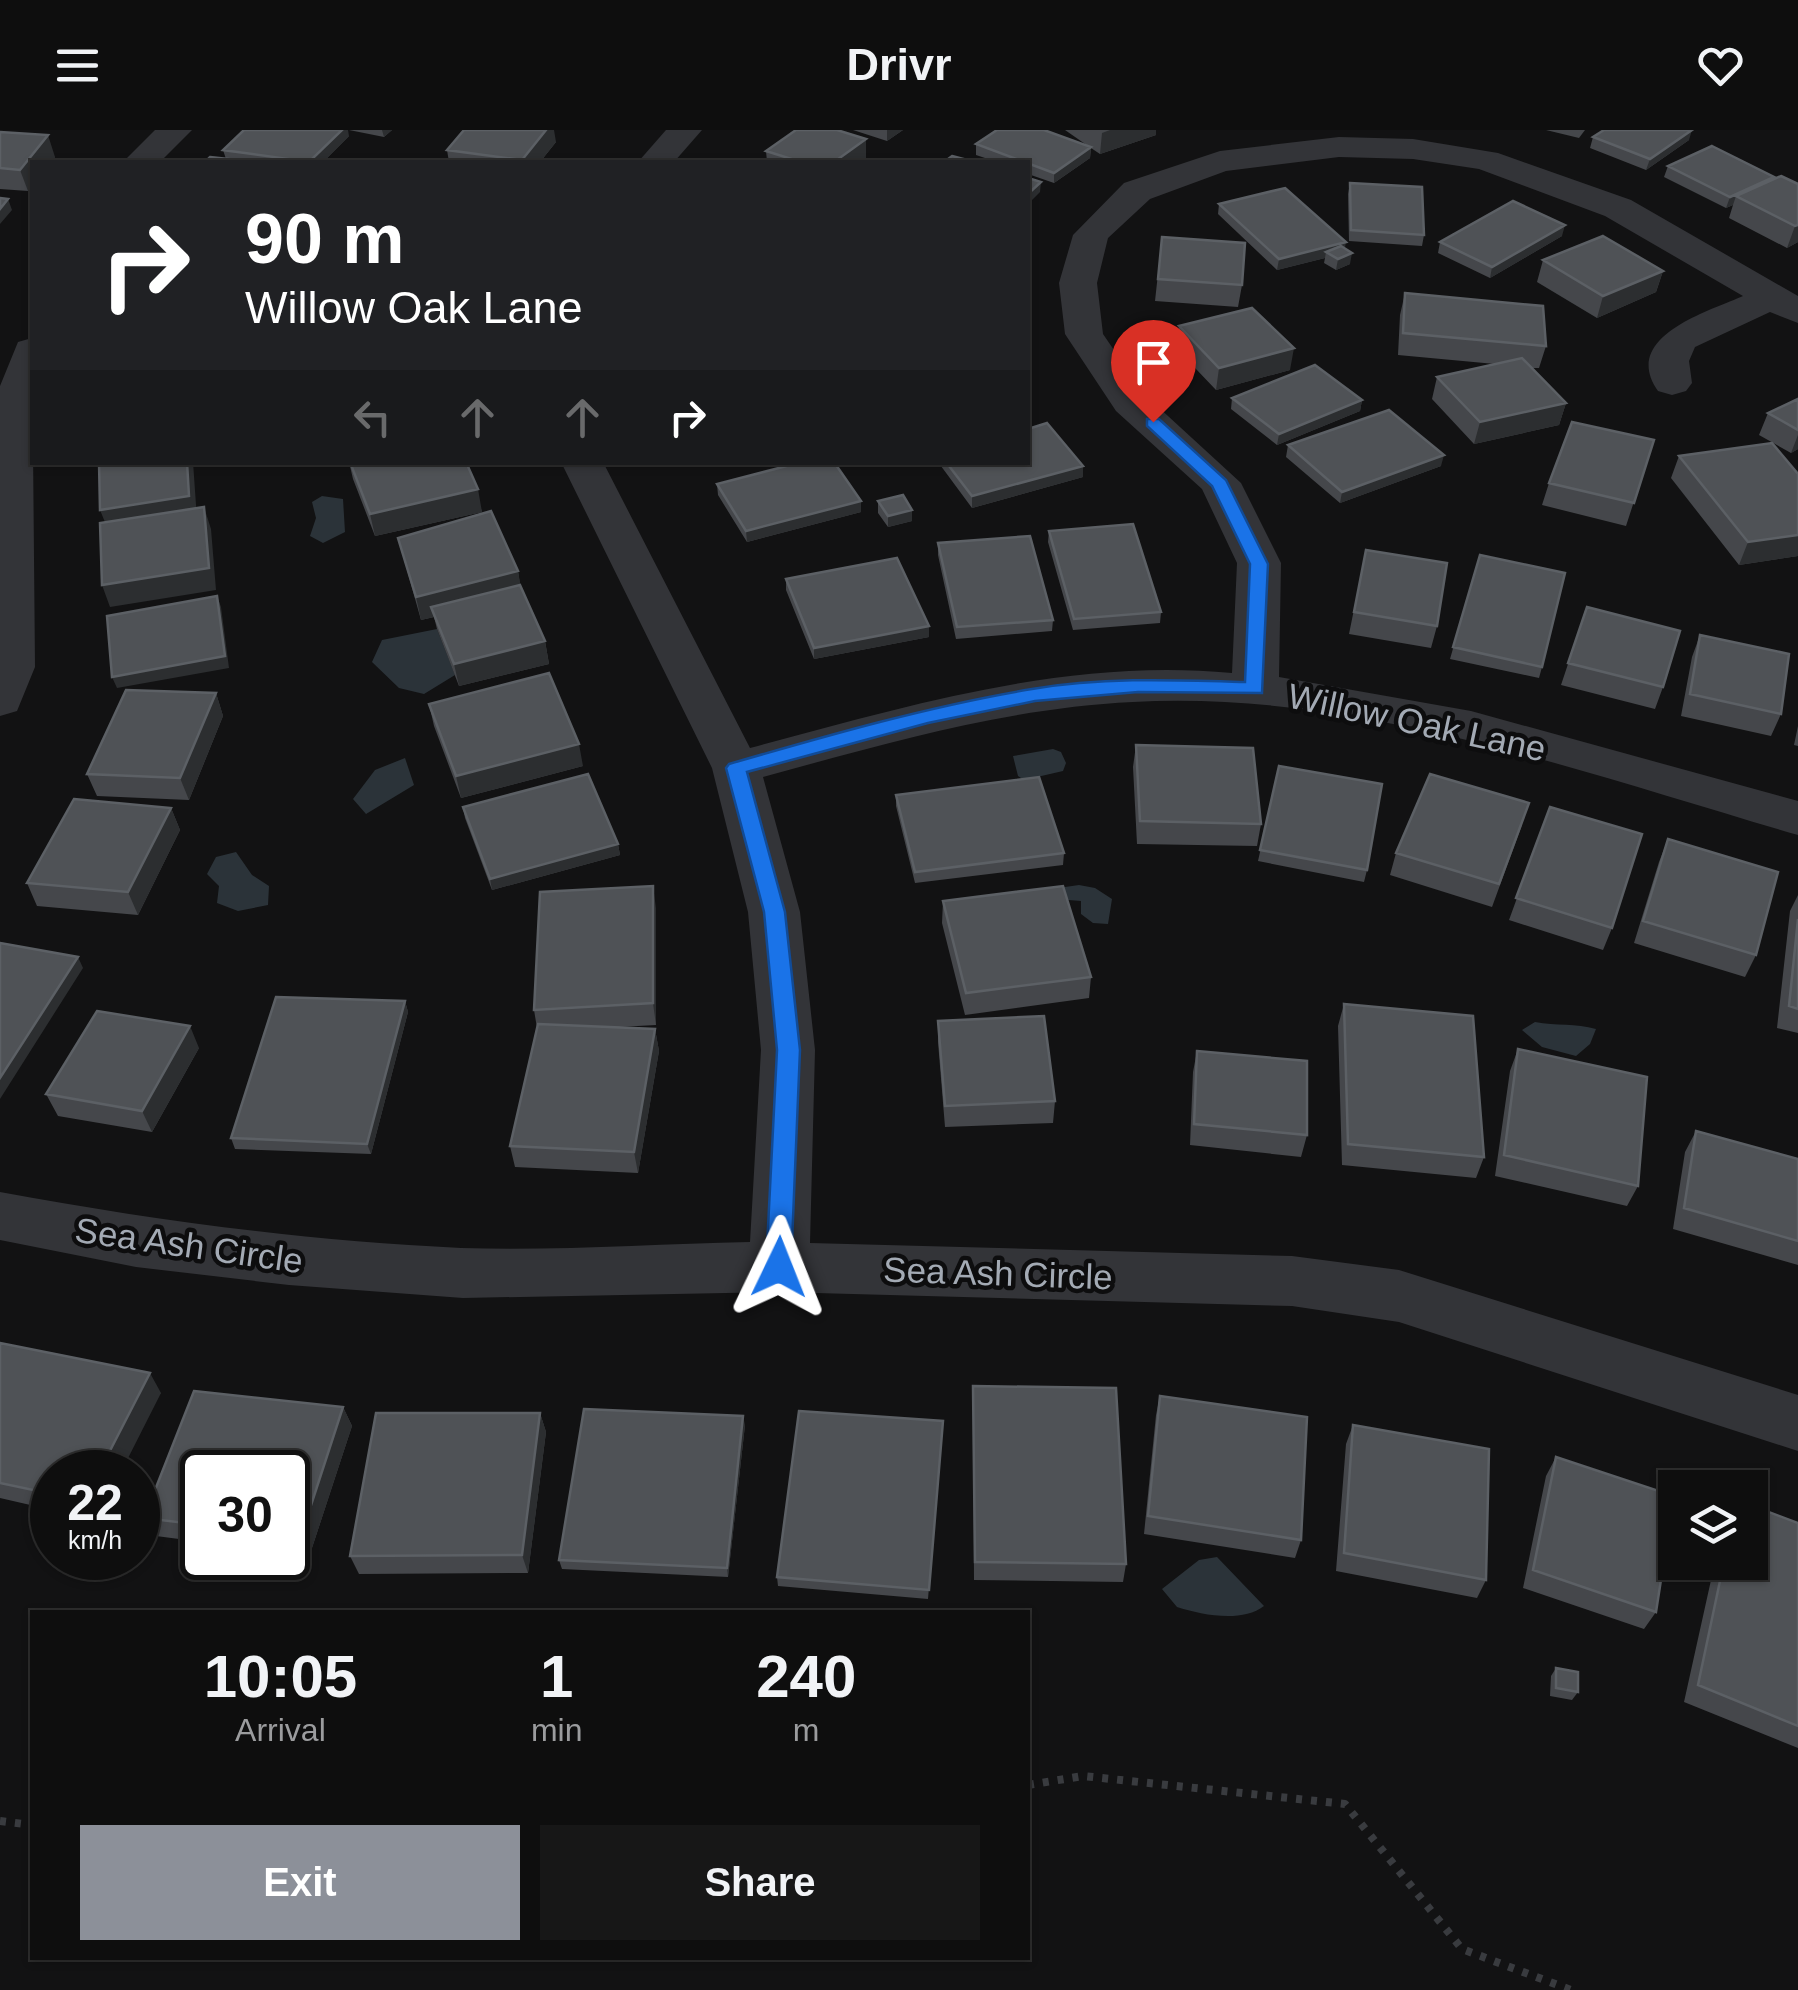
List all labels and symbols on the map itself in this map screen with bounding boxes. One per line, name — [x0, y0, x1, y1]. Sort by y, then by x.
pin — [1111, 320, 1196, 423]
street label: Willow Oak Lane — [1285, 676, 1549, 768]
street label: Sea Ash Circle — [73, 1210, 305, 1280]
position arrow — [727, 1215, 831, 1319]
street label: Sea Ash Circle — [883, 1250, 1113, 1296]
speed limit sign: 30 — [180, 1450, 310, 1580]

